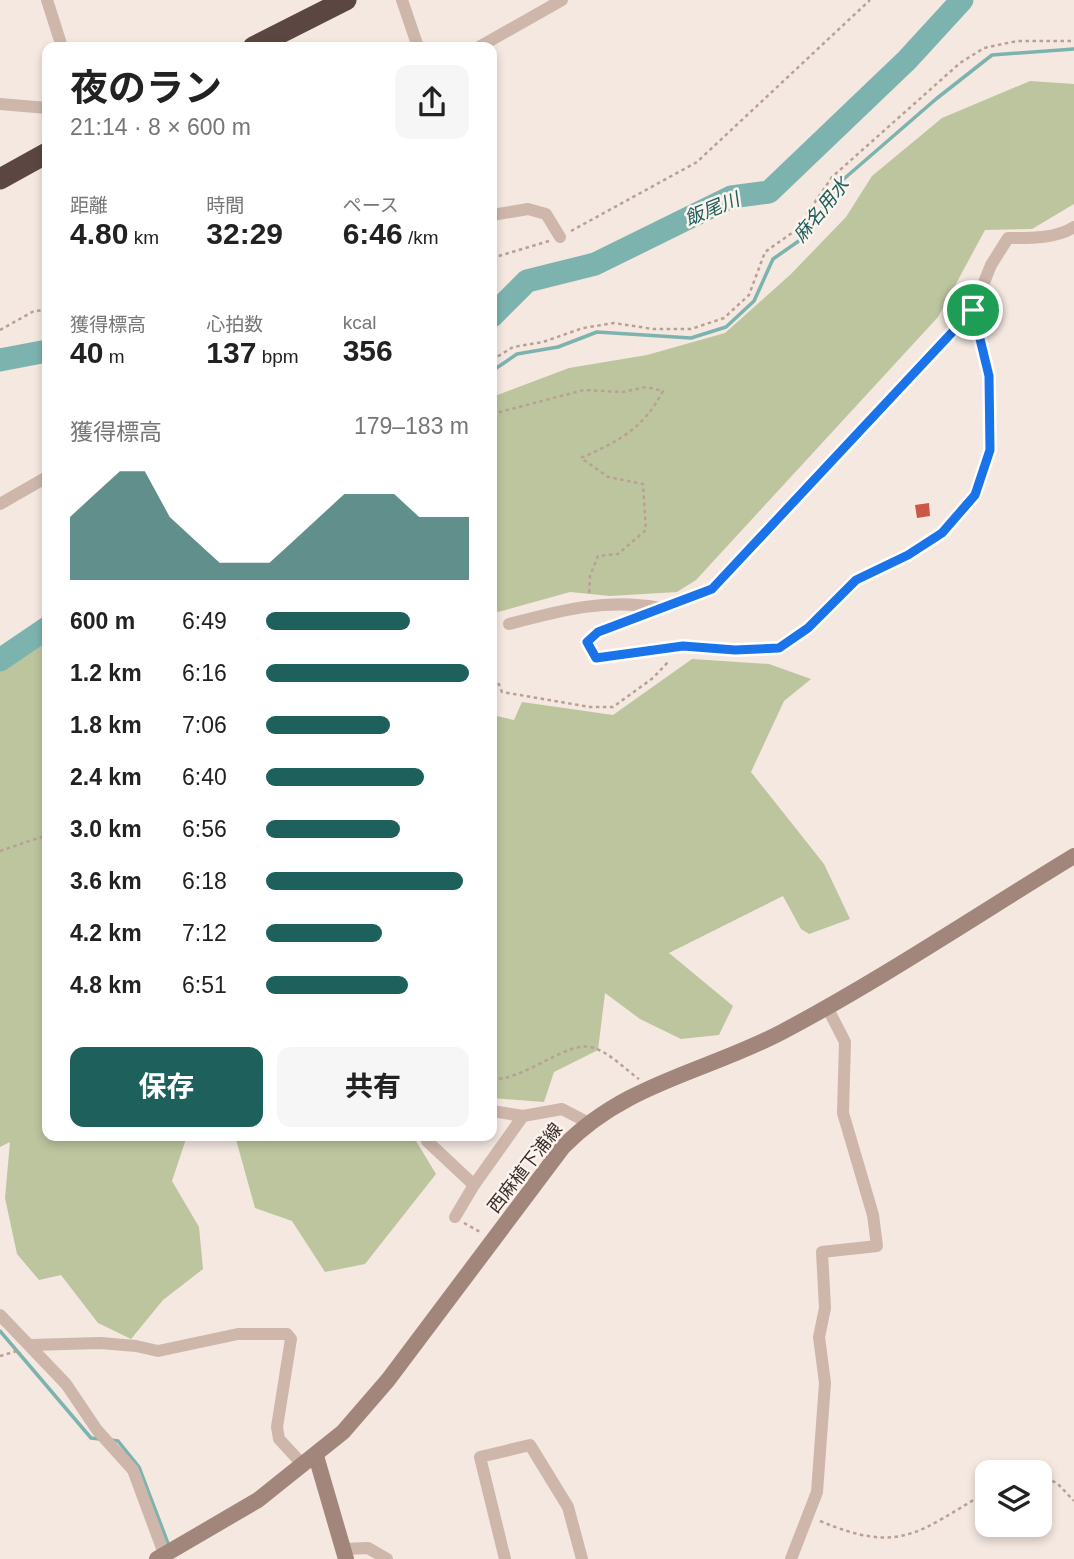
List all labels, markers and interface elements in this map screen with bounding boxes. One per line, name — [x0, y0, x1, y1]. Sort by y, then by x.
button: share — [395, 65, 469, 139]
text: 夜のラン — [70, 67, 222, 109]
text: 21:14 · 8 × 600 m — [70, 114, 251, 140]
water label: 麻名用水 — [789, 172, 854, 246]
water label: 飯尾川 — [682, 188, 744, 229]
text: 距離 — [70, 195, 108, 216]
text: 時間 — [206, 195, 244, 216]
text: ペース — [343, 195, 399, 216]
text: 4.80 — [70, 217, 128, 250]
text: 32:29 — [206, 217, 283, 250]
text: 6:46 — [343, 217, 403, 250]
text: km — [128, 227, 159, 248]
text: /km — [403, 227, 439, 248]
pin — [943, 280, 1003, 340]
icon: arrive — [954, 291, 992, 329]
text: kcal — [343, 312, 376, 333]
text: 獲得標高 — [70, 314, 146, 335]
text: 心拍数 — [206, 314, 263, 335]
text: 356 — [343, 334, 393, 367]
text: 40 — [70, 336, 103, 369]
text: 137 — [206, 336, 256, 369]
text: m — [103, 346, 124, 367]
text: bpm — [256, 346, 299, 367]
text: 179–183 m — [354, 413, 469, 439]
text: 獲得標高 — [70, 419, 162, 445]
text: 600 m — [70, 608, 135, 634]
text: 6:49 — [182, 608, 227, 634]
text: 1.2 km — [70, 660, 142, 686]
text: 6:16 — [182, 660, 227, 686]
text: 1.8 km — [70, 712, 142, 738]
text: 7:06 — [182, 712, 227, 738]
text: 2.4 km — [70, 764, 142, 790]
text: 6:40 — [182, 764, 227, 790]
text: 3.0 km — [70, 816, 142, 842]
text: 6:56 — [182, 816, 227, 842]
text: 3.6 km — [70, 868, 142, 894]
text: 6:18 — [182, 868, 227, 894]
text: 4.2 km — [70, 920, 142, 946]
text: 7:12 — [182, 920, 227, 946]
text: 4.8 km — [70, 972, 142, 998]
text: 6:51 — [182, 972, 227, 998]
button: 保存 — [70, 1047, 263, 1127]
button: 共有 — [277, 1047, 469, 1127]
street label: 西麻植下浦線 — [484, 1119, 566, 1217]
map controls — [975, 1460, 1052, 1537]
button: layers — [975, 1460, 1052, 1537]

